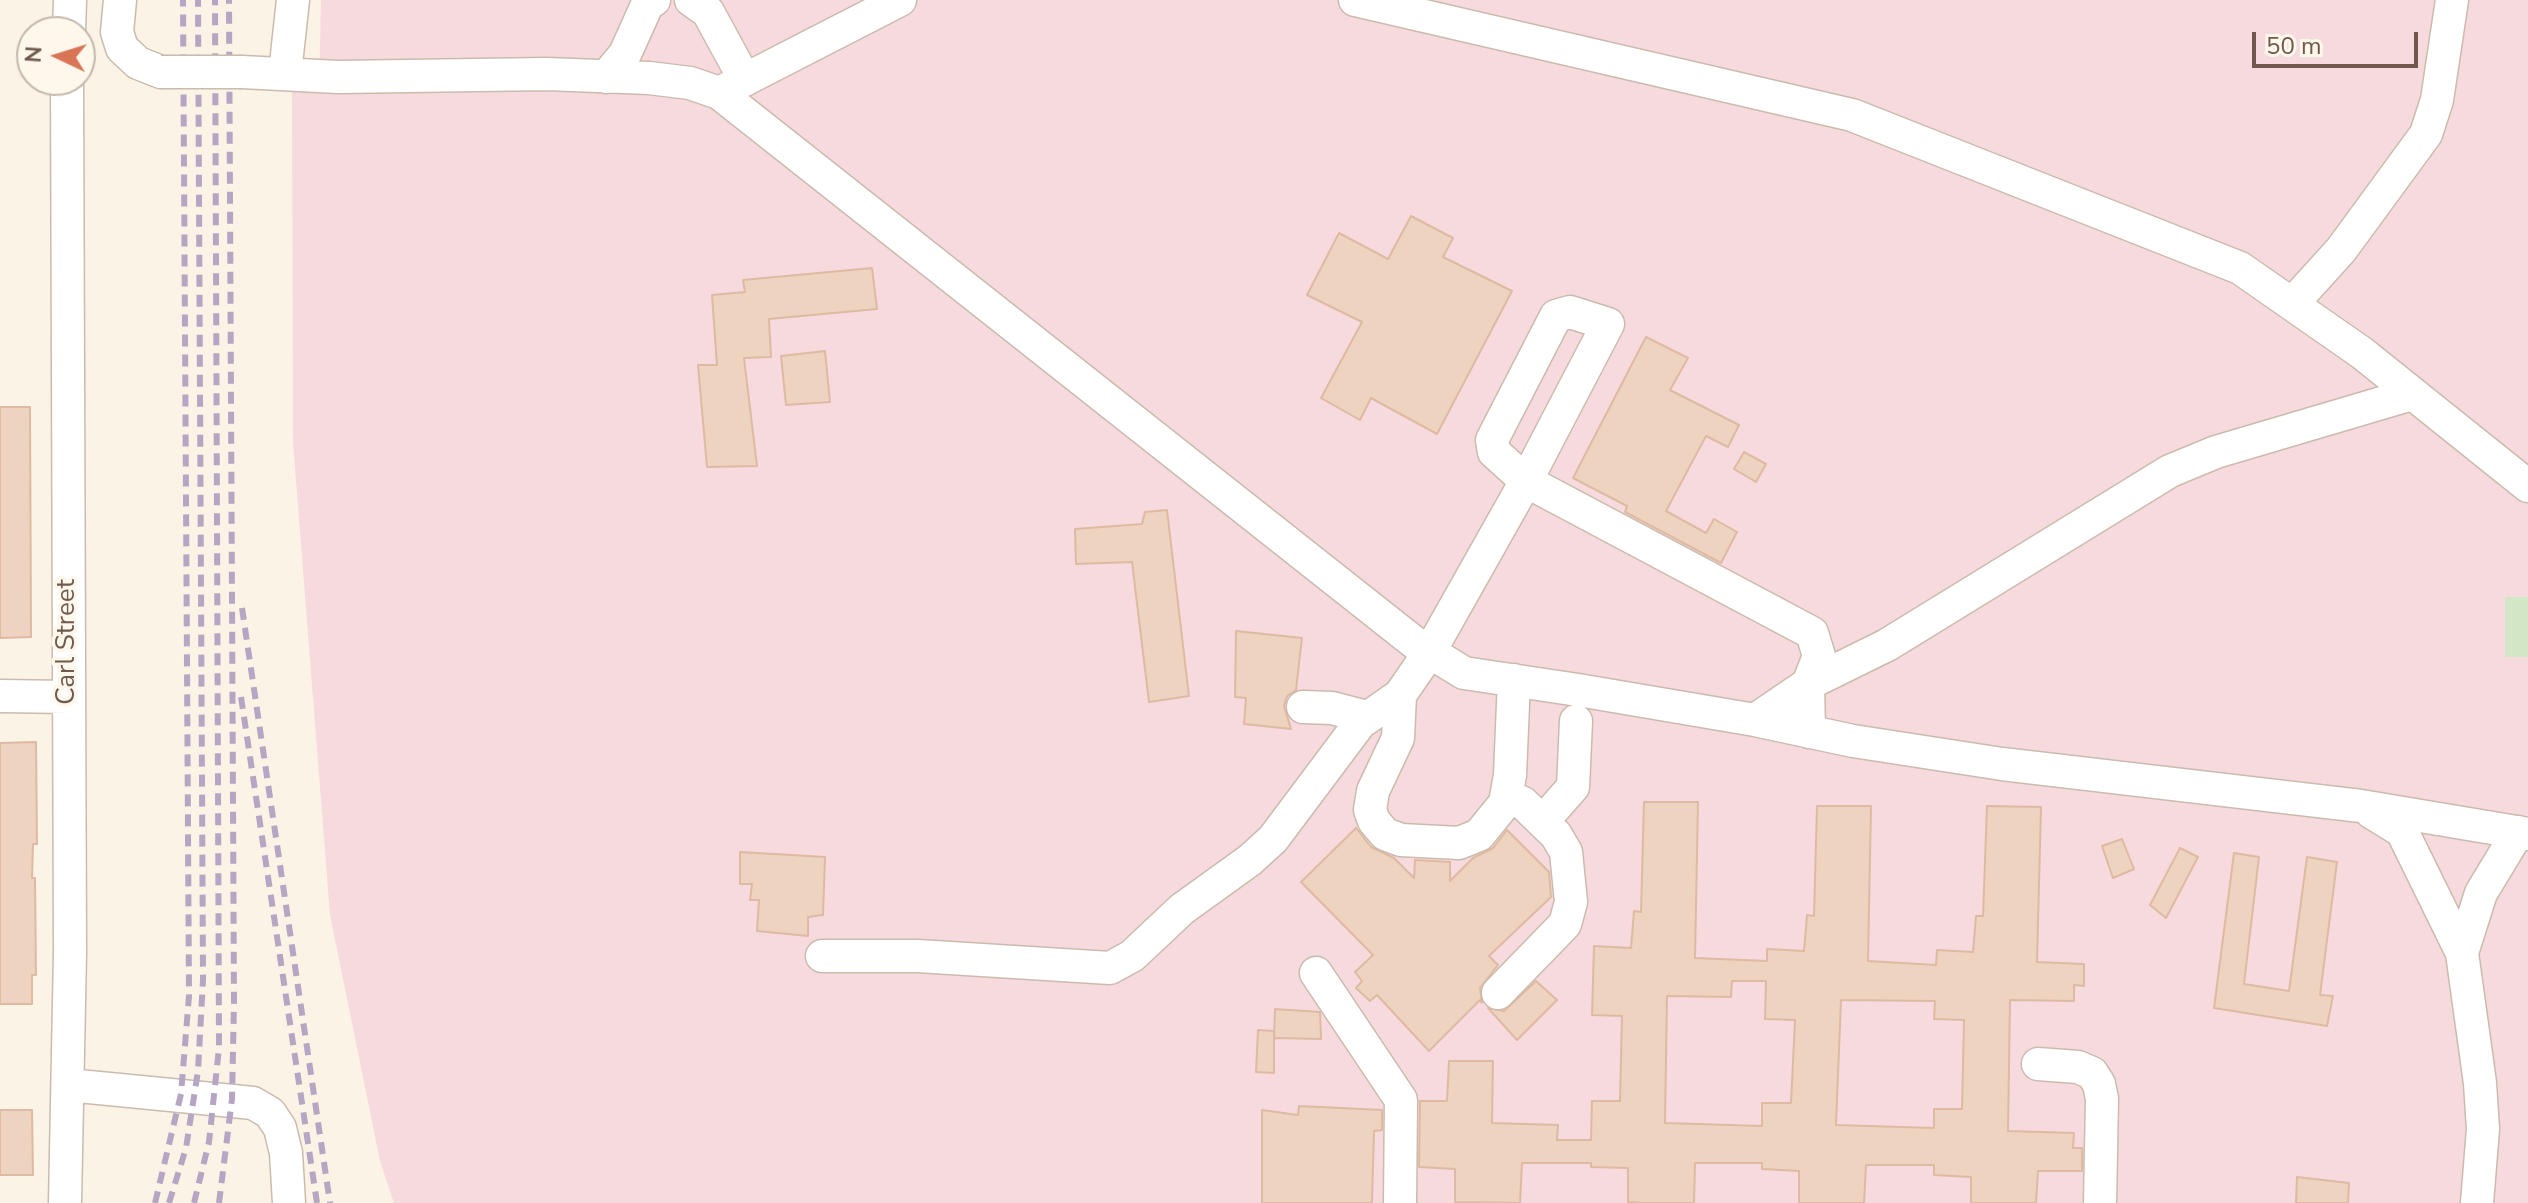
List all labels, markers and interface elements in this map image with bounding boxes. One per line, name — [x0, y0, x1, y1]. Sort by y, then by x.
north arrow — [16, 16, 96, 96]
scale bar — [2256, 16, 2422, 66]
text: 50 m — [2266, 30, 2322, 62]
text: N — [19, 45, 50, 64]
street label: Carl Street — [52, 579, 84, 705]

